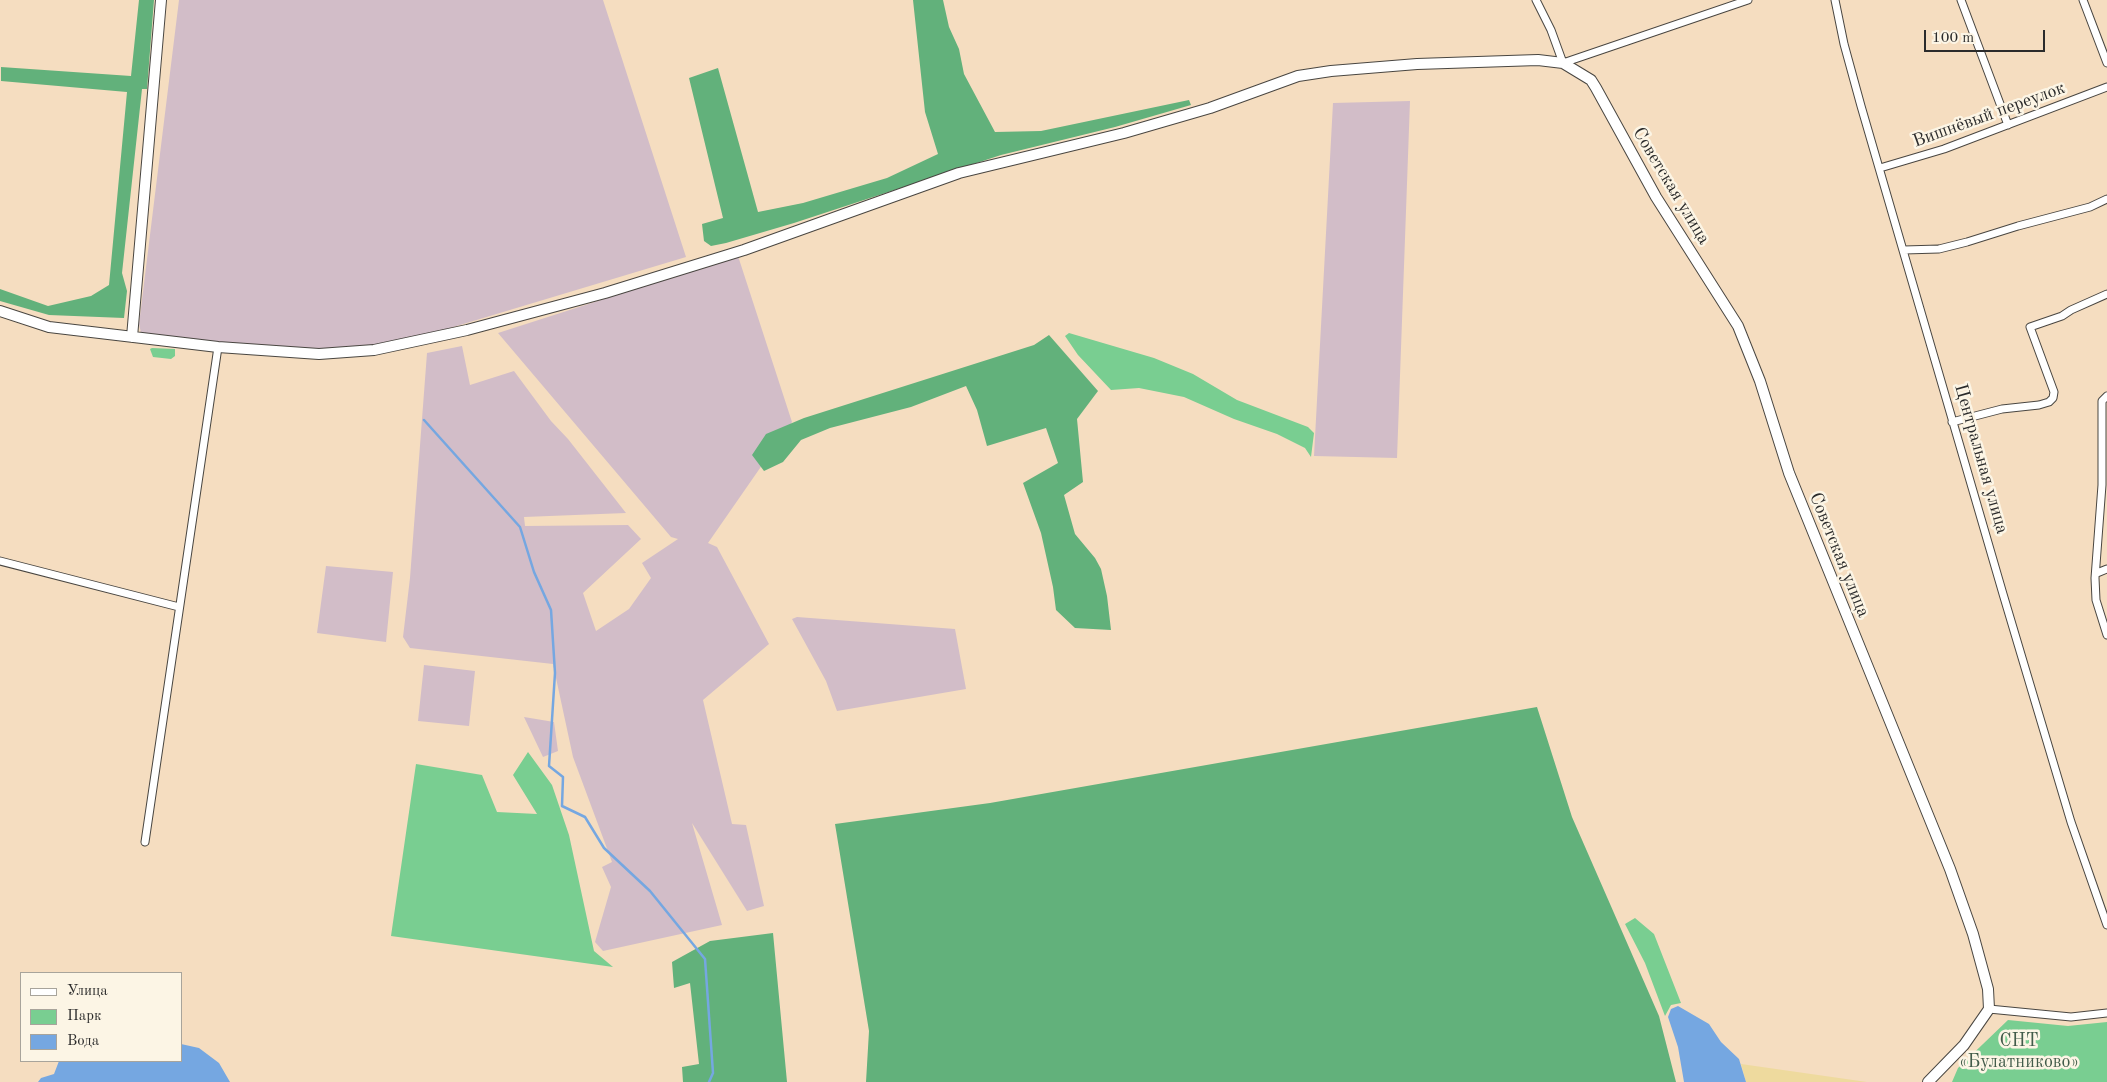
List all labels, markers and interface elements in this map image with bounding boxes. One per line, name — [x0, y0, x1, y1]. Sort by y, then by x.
scale bar — [1927, 20, 2048, 52]
text: 100 m — [1932, 31, 1974, 46]
street label: Вишнёвый переулок — [1910, 77, 2068, 153]
street label: Советская улица — [1628, 124, 1714, 248]
street label: Центральная улица — [1949, 382, 2013, 536]
street label: Советская улица — [1804, 489, 1874, 621]
legend — [20, 972, 182, 1062]
text: Улица — [67, 984, 108, 999]
text: Парк — [67, 1009, 102, 1024]
park label: СНТ «Булатниково» — [1959, 1030, 2079, 1072]
text: Вода — [67, 1034, 99, 1049]

